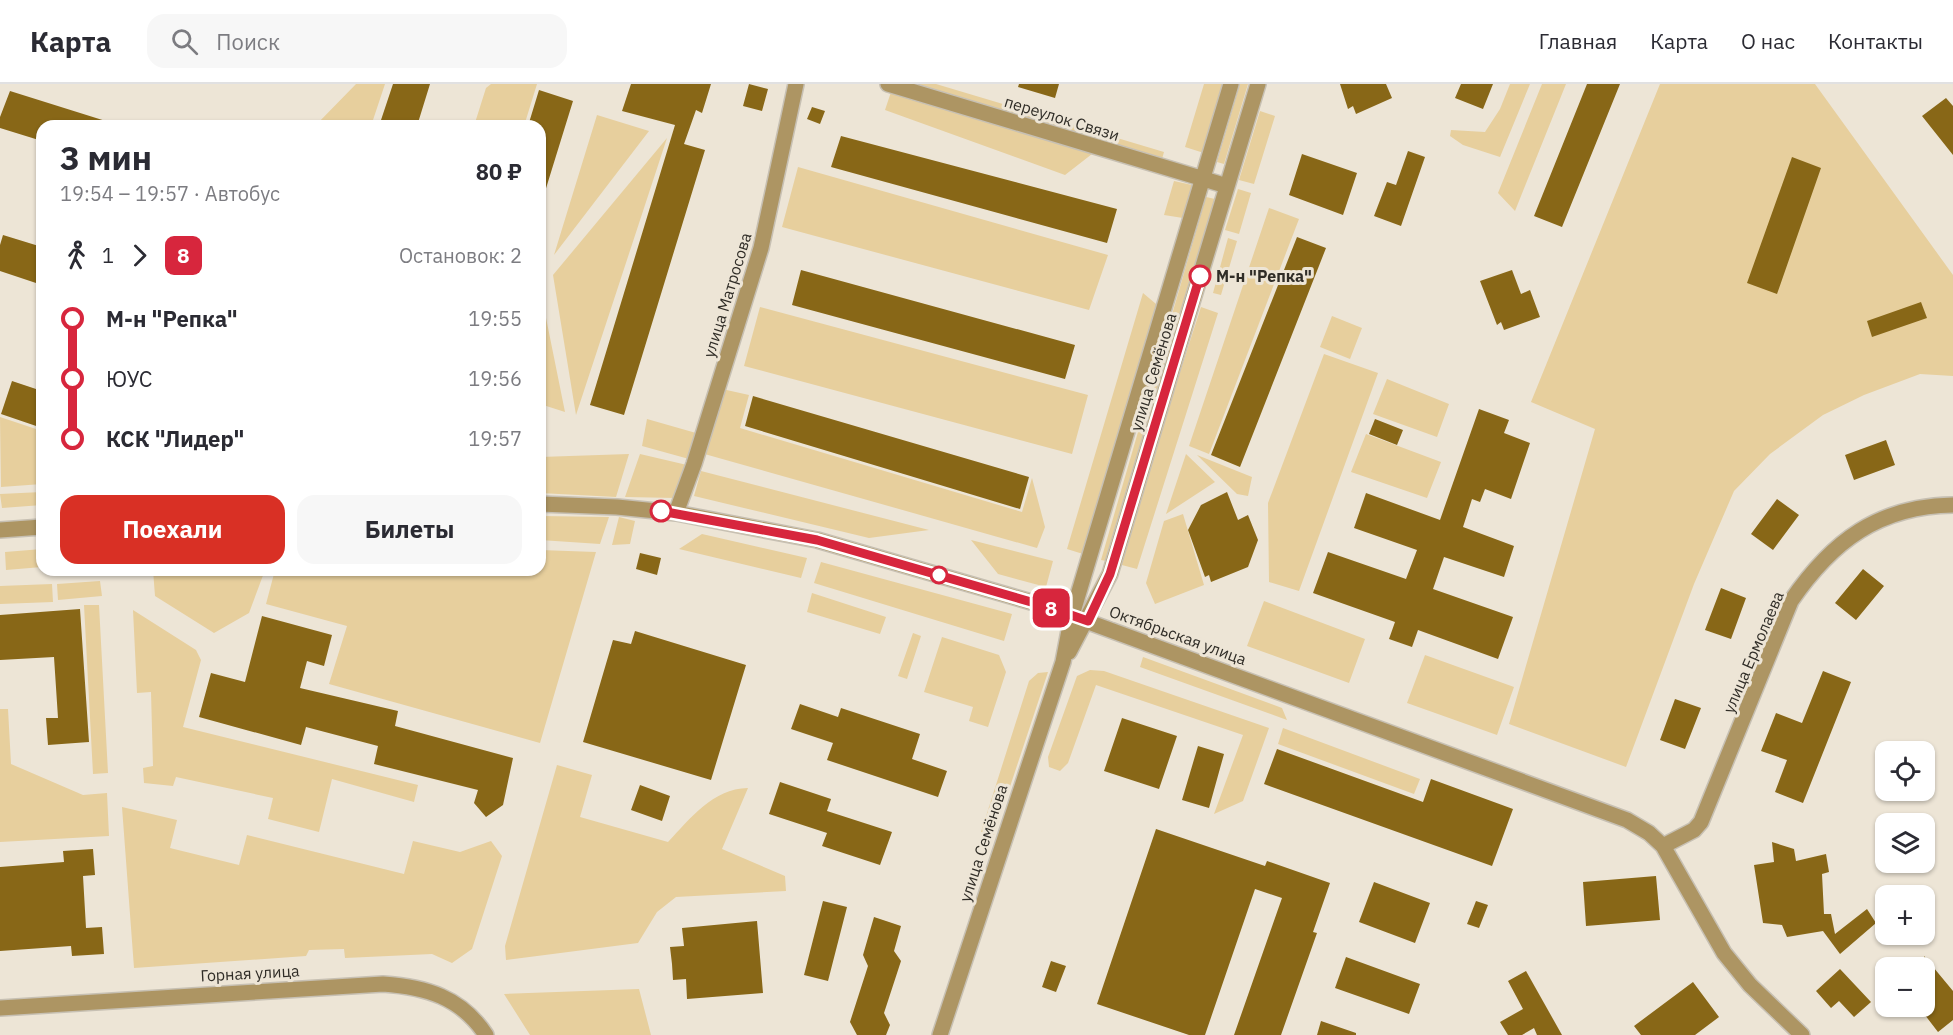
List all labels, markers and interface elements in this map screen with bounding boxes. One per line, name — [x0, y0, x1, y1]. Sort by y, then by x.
search box — [147, 14, 567, 68]
text: Карта — [30, 23, 111, 60]
icon: search — [168, 25, 201, 58]
text: Поиск — [216, 27, 280, 56]
text: Главная — [1539, 27, 1617, 55]
text: Карта — [1650, 27, 1708, 55]
text: О нас — [1741, 27, 1795, 55]
text: Контакты — [1828, 27, 1923, 55]
street label: переулок Связи — [1002, 91, 1122, 145]
text: 3 мин — [60, 136, 152, 179]
text: 80 ₽ — [476, 157, 522, 186]
text: 19:54 – 19:57 · Автобус — [60, 180, 280, 207]
street label: улица Матросова — [699, 230, 756, 360]
icon: walk — [60, 239, 93, 272]
icon: forward — [123, 239, 156, 272]
text: 8 — [177, 241, 190, 269]
text: 1 — [102, 242, 114, 269]
text: Остановок: 2 — [399, 242, 522, 269]
marker: М-н "Репка" — [1189, 265, 1211, 287]
place label: М-н "Репка" — [1216, 266, 1312, 286]
text: М-н "Репка" — [106, 304, 238, 333]
text: 19:55 — [468, 305, 522, 332]
street label: улица Семёнова — [1126, 310, 1181, 433]
text: ЮУС — [106, 364, 153, 393]
text: 19:56 — [468, 365, 522, 392]
text: КСК "Лидер" — [106, 424, 244, 453]
text: 19:57 — [468, 425, 522, 452]
button: Поехали — [60, 495, 285, 564]
button: Билеты — [297, 495, 522, 564]
unlabelled marker — [650, 500, 672, 522]
unlabelled marker — [930, 566, 948, 584]
line badge: 8 — [1032, 588, 1070, 628]
street label: улица Ермолаева — [1718, 588, 1788, 716]
text: 8 — [1045, 594, 1057, 622]
street label: Октябрьская улица — [1107, 601, 1250, 669]
map controls — [1875, 741, 1935, 1017]
button: locate — [1875, 741, 1935, 801]
street label: улица Семёнова — [955, 781, 1012, 904]
button: layers — [1875, 813, 1935, 873]
button: + — [1875, 885, 1935, 945]
button: − — [1875, 957, 1935, 1017]
street label: Горная улица — [200, 960, 301, 986]

